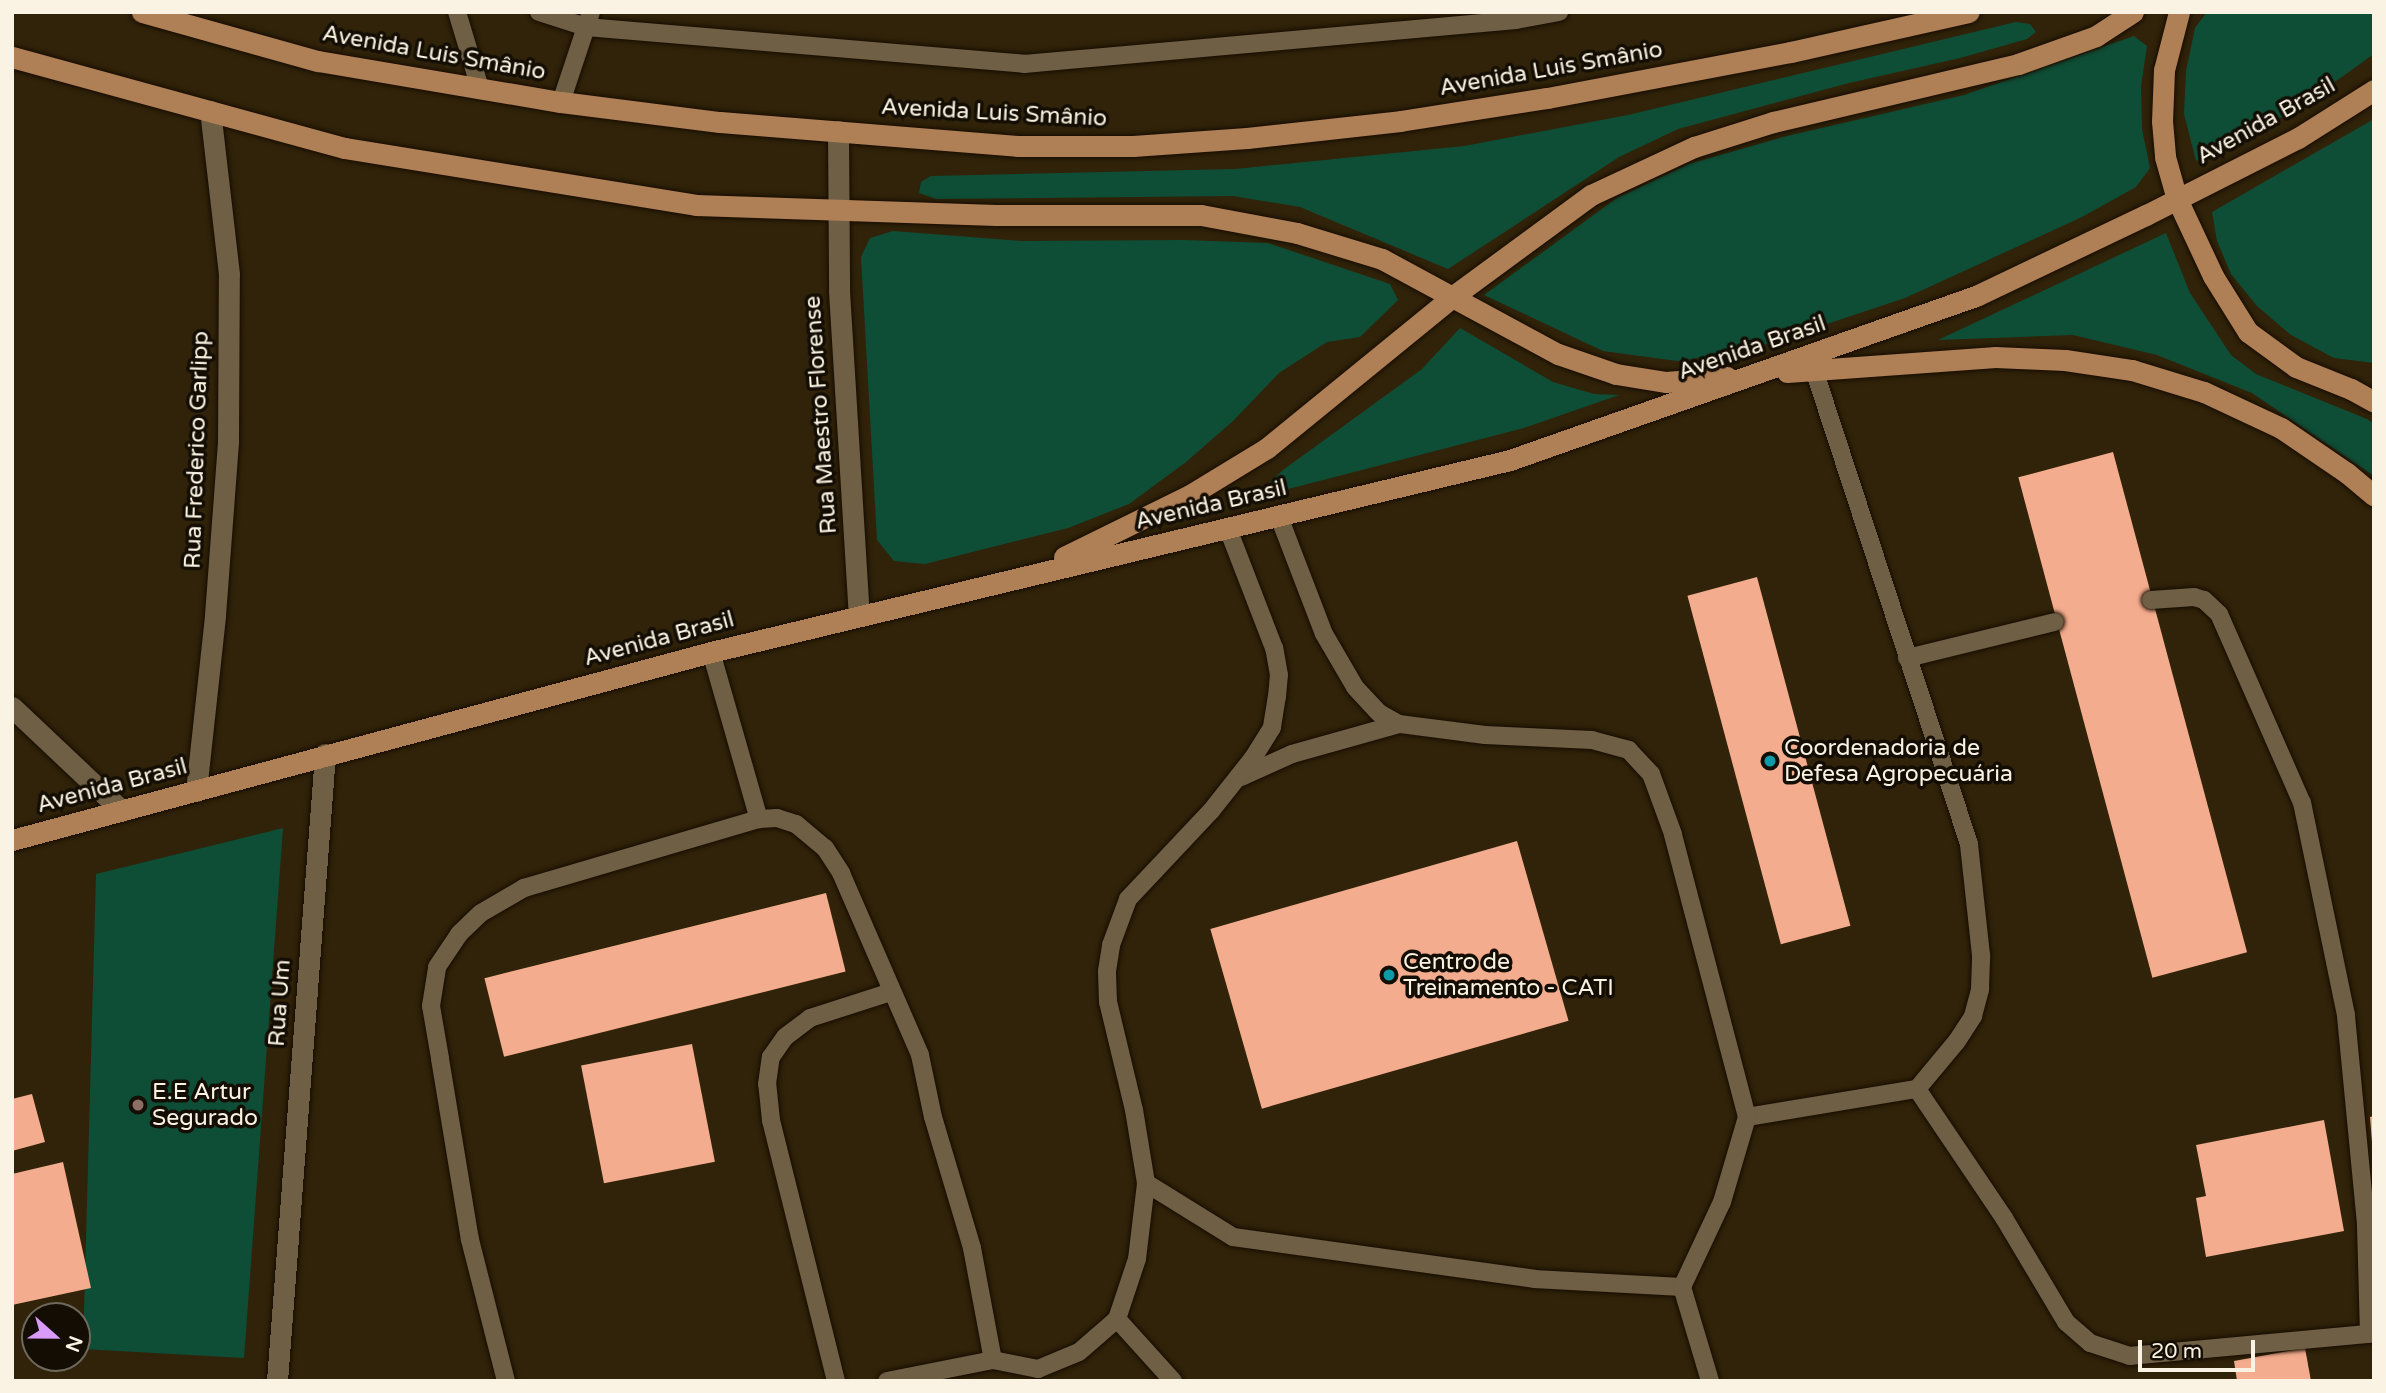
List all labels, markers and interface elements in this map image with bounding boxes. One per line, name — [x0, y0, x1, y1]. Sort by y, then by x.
street label: Avenida Luis Smânio — [320, 20, 548, 86]
street label: Avenida Luis Smânio — [1437, 36, 1665, 102]
street label: Avenida Brasil — [2192, 71, 2340, 171]
street label: Avenida Luis Smânio — [880, 93, 1108, 133]
street label: Rua Maestro Florense — [799, 295, 843, 535]
street label: Avenida Brasil — [1674, 310, 1830, 386]
street label: Rua Frederico Garlipp — [179, 331, 215, 569]
street label: Avenida Brasil — [1133, 474, 1289, 536]
street label: Avenida Brasil — [581, 606, 737, 672]
place label: Coordenadoria de Defesa Agropecuária — [1784, 734, 2013, 788]
street label: Avenida Brasil — [34, 753, 190, 819]
marker: Coordenadoria de Defesa Agropecuária — [1762, 753, 1778, 769]
place label: Centro de Treinamento - CATI — [1403, 948, 1614, 1002]
street label: Rua Um — [263, 958, 297, 1048]
marker: Centro de Treinamento - CATI — [1381, 967, 1397, 983]
place label: E.E Artur Segurado — [152, 1078, 258, 1132]
marker: E.E Artur Segurado — [130, 1097, 146, 1113]
north arrow — [21, 1302, 91, 1372]
scale bar — [2141, 1326, 2258, 1370]
text: N — [61, 1333, 87, 1355]
text: 20 m — [2151, 1339, 2202, 1364]

